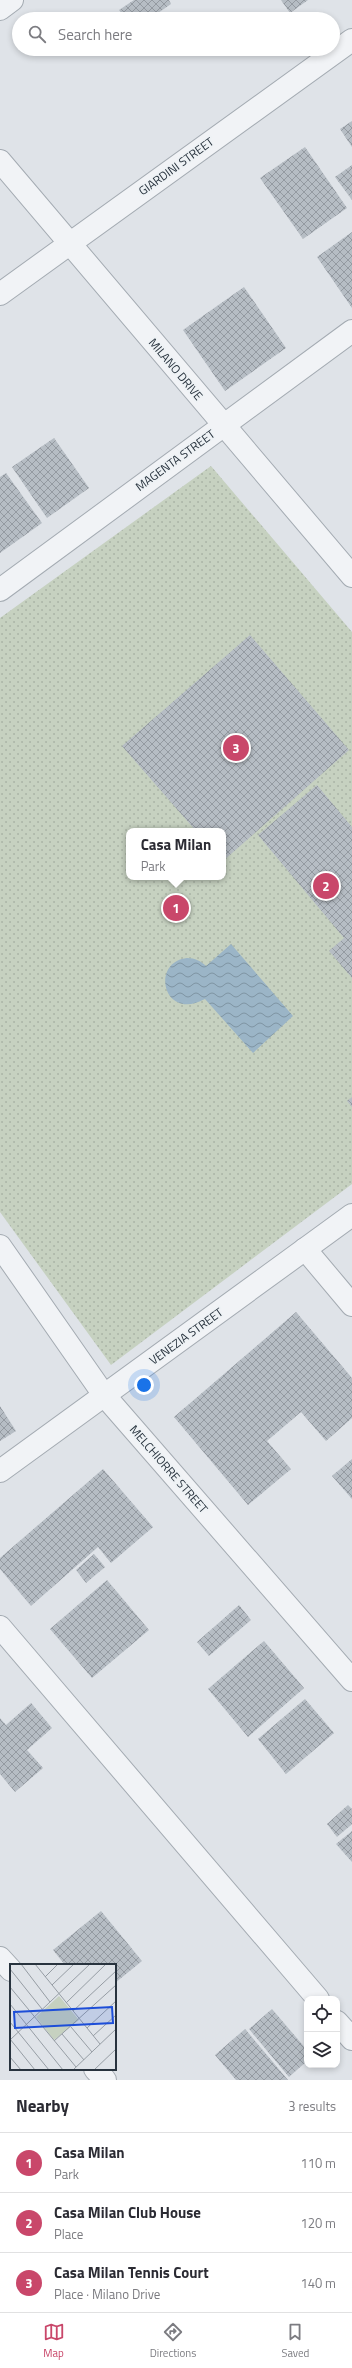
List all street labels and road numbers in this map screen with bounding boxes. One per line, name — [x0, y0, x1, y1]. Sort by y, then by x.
street label: GIARDINI STREET — [134, 132, 218, 200]
street label: MILANO DRIVE — [144, 334, 208, 405]
street label: MAGENTA STREET — [131, 424, 219, 495]
street label: VENEZIA STREET — [145, 1302, 227, 1369]
street label: MELCHIORRE STREET — [125, 1421, 213, 1518]

